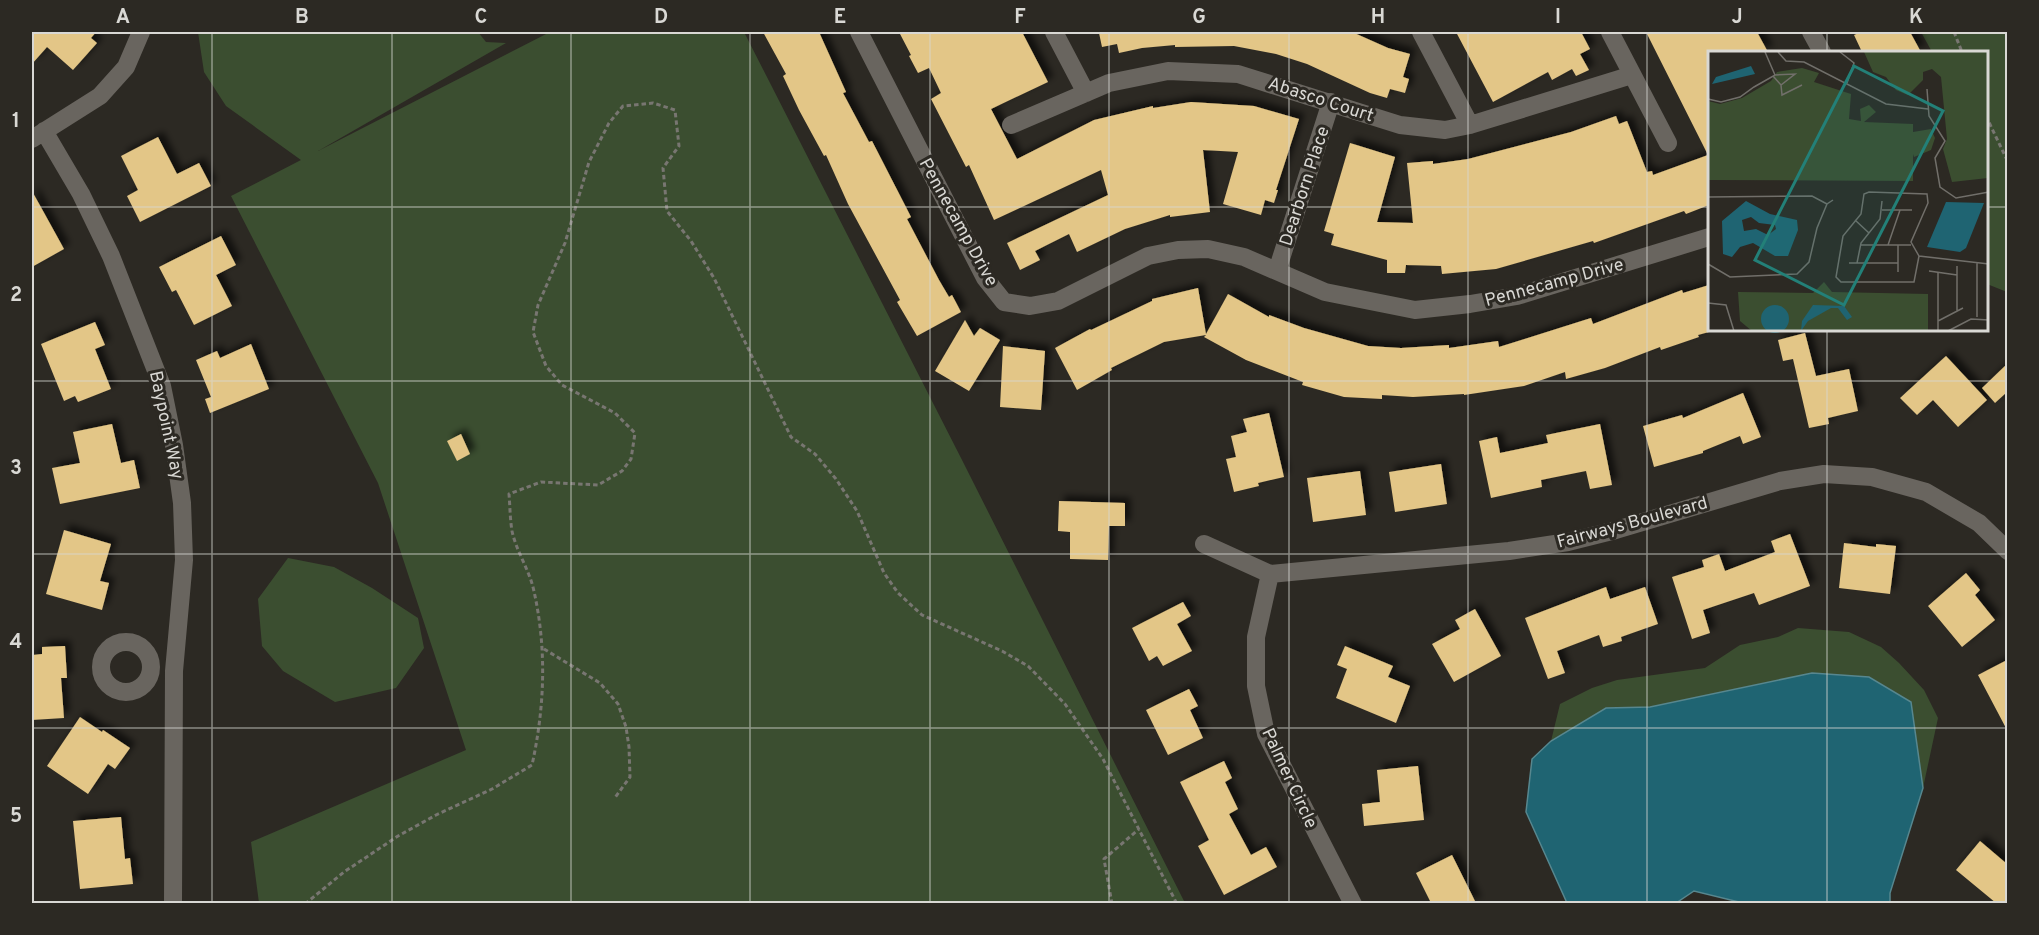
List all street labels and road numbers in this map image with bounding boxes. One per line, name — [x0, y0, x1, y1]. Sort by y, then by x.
street label: Abasco Court — [1265, 73, 1376, 128]
street label: Dearborn Place — [1275, 124, 1336, 249]
street label: Pennecamp Drive — [913, 155, 1002, 291]
street label: Pennecamp Drive — [1482, 254, 1626, 313]
street label: Baypoint Way — [143, 369, 188, 482]
street label: Fairways Boulevard — [1554, 492, 1710, 555]
street label: Palmer Circle — [1255, 725, 1322, 832]

